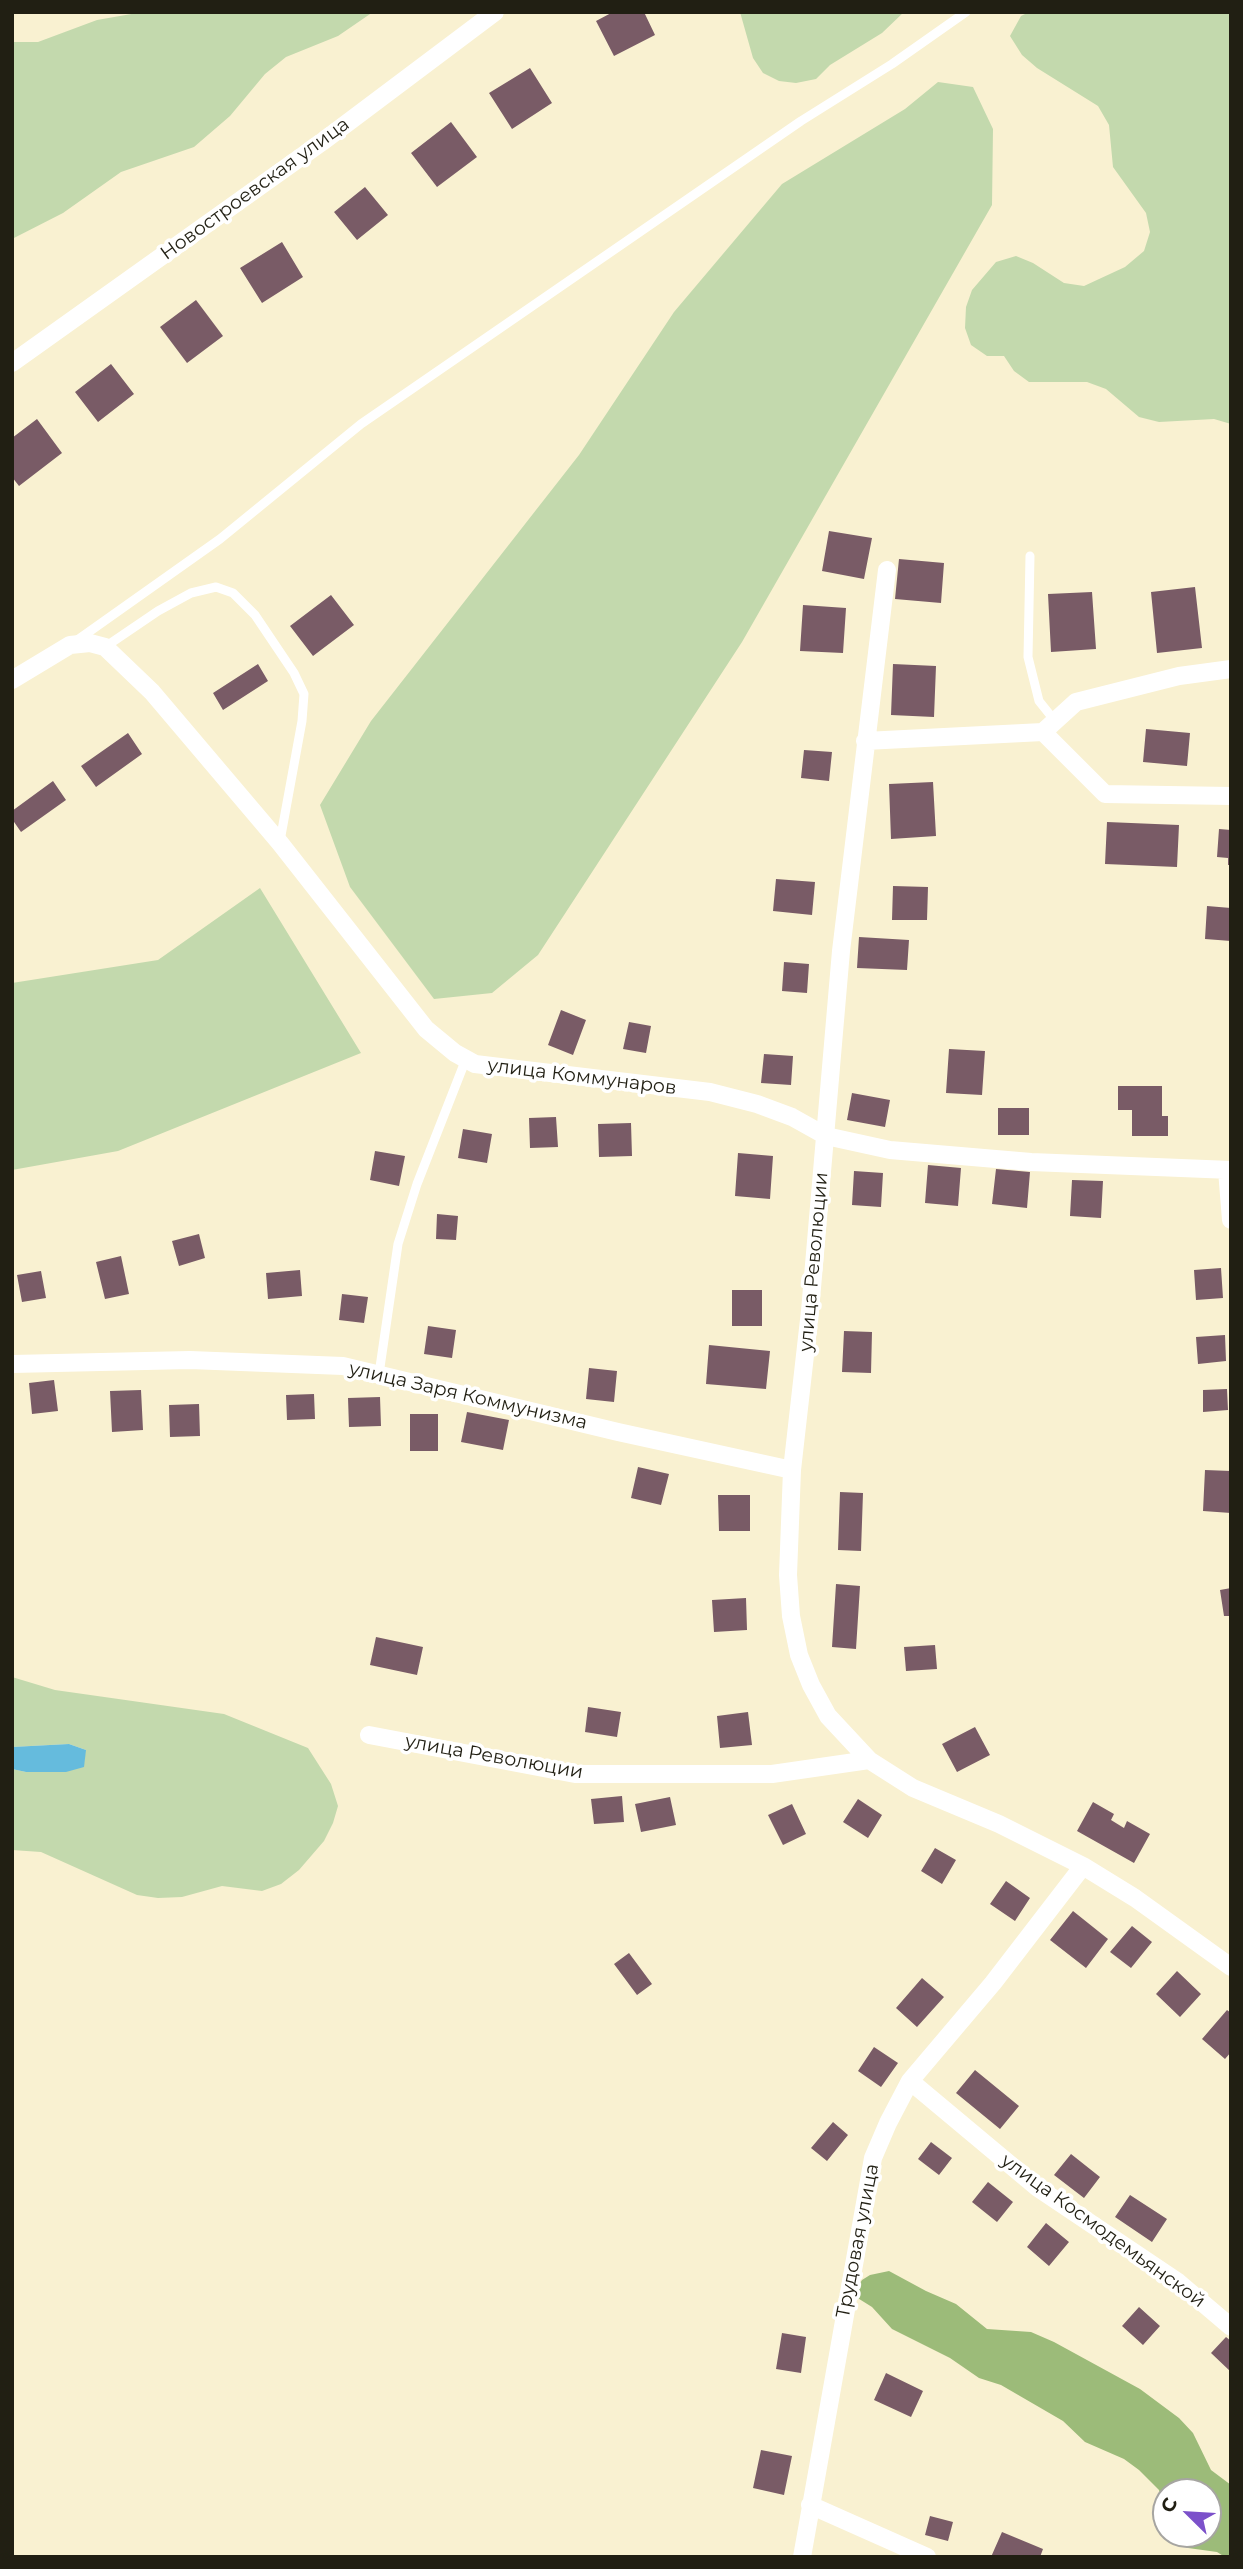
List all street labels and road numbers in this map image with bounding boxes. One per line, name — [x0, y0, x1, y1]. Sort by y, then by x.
street label: Новостроевская улица — [156, 113, 354, 265]
street label: улица Коммунаров — [486, 1054, 678, 1100]
street label: улица Революции — [795, 1171, 833, 1353]
street label: улица Заря Коммунизма — [347, 1357, 589, 1435]
street label: улица Революции — [403, 1730, 585, 1784]
street label: улица Космодемьянской — [996, 2149, 1210, 2313]
street label: Трудовая улица — [832, 2162, 884, 2320]

